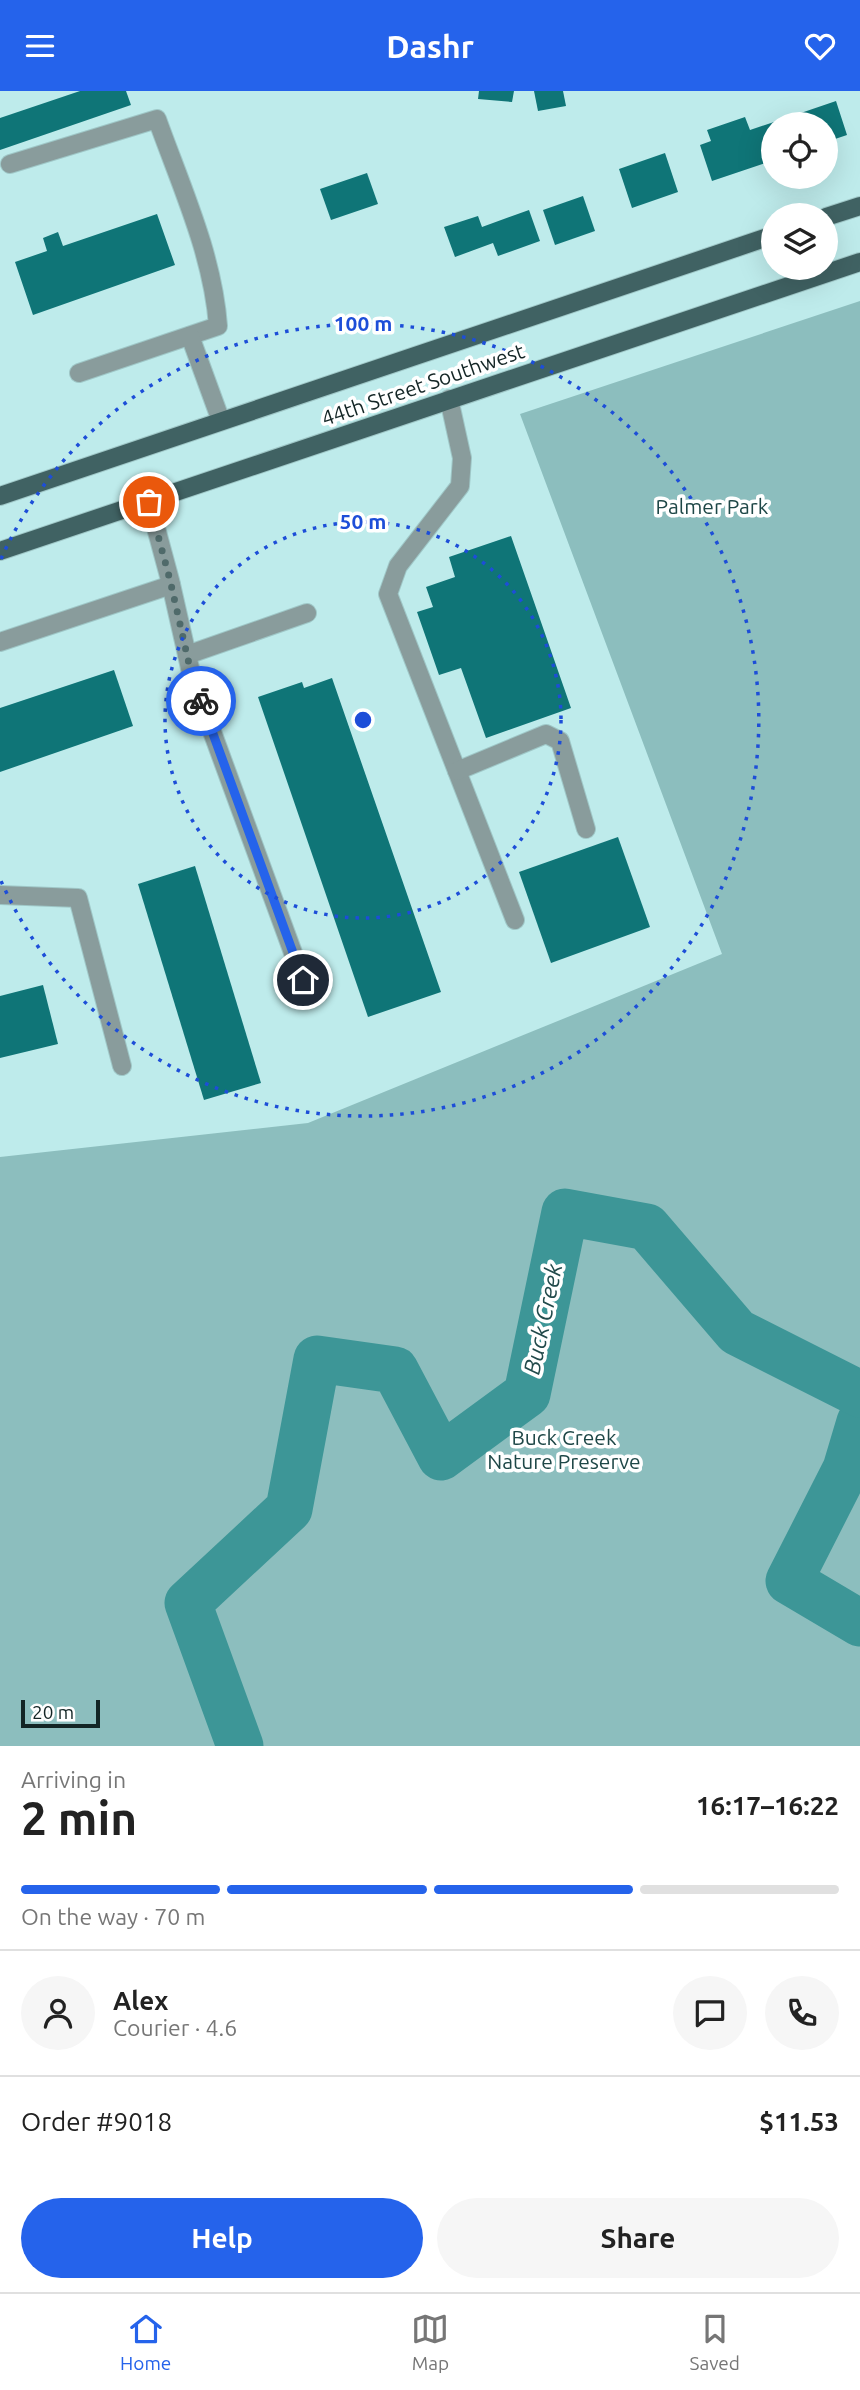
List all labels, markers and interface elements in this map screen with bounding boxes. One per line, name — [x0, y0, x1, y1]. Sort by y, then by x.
icon: menu — [21, 27, 59, 65]
icon: heart — [801, 27, 839, 65]
text: Dashr — [386, 28, 474, 64]
map controls — [761, 112, 838, 280]
button: locate — [761, 112, 838, 189]
button: layers — [761, 203, 838, 280]
text: 100 m — [334, 311, 392, 335]
street label: 44th Street Southwest — [318, 338, 527, 430]
pin — [119, 472, 179, 532]
icon: bag — [130, 483, 168, 521]
park label: Palmer Park — [656, 494, 769, 518]
text: 50 m — [340, 509, 386, 533]
courier — [166, 666, 236, 736]
icon: bike — [182, 682, 220, 720]
centre of rings — [351, 708, 375, 732]
pin — [273, 950, 333, 1010]
icon: home — [284, 961, 322, 999]
water label: Buck Creek — [519, 1261, 566, 1377]
park label: Buck Creek Nature Preserve — [487, 1425, 641, 1473]
scale bar — [21, 1697, 100, 1729]
text: 20 m — [32, 1701, 74, 1723]
text: Arriving in — [21, 1767, 126, 1792]
text: 16:17–16:22 — [696, 1791, 839, 1820]
text: 2 min — [21, 1792, 137, 1844]
text: On the way · 70 m — [21, 1904, 205, 1929]
button: person — [21, 1976, 95, 2050]
button: chat — [673, 1976, 747, 2050]
button: phone — [765, 1976, 839, 2050]
text: Alex — [113, 1986, 168, 2015]
text: Courier · 4.6 — [113, 2015, 237, 2040]
text: Order #9018 — [21, 2107, 172, 2136]
text: $11.53 — [759, 2107, 839, 2136]
button: Help — [21, 2198, 423, 2278]
button: Share — [437, 2198, 839, 2278]
tab: Home — [120, 2310, 171, 2374]
tab: Map — [411, 2310, 449, 2374]
tab: Saved — [689, 2310, 740, 2374]

